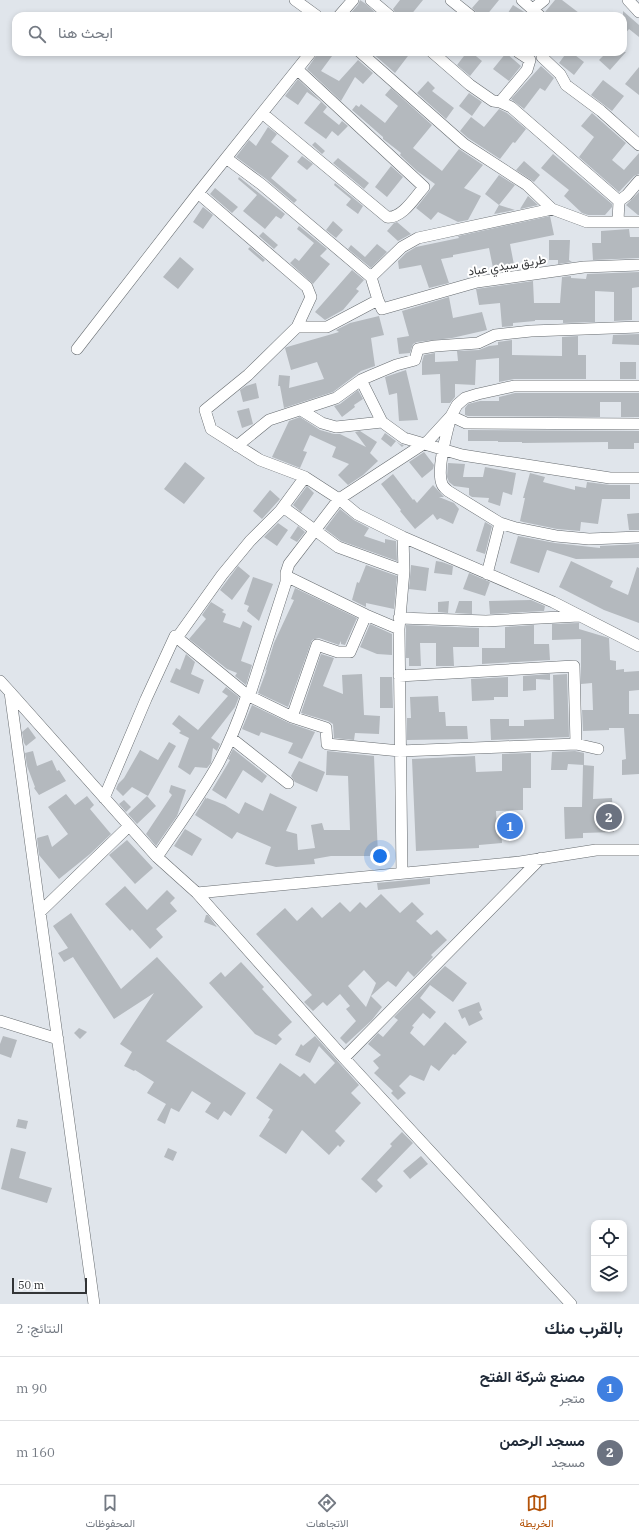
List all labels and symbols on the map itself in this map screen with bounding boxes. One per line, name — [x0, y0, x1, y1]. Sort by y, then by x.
street label: طريق سيدي عباد — [467, 251, 548, 282]
pin: 2 — [596, 802, 622, 832]
pin: 1 — [497, 811, 523, 841]
your location — [370, 846, 390, 866]
scale bar — [12, 1276, 87, 1295]

